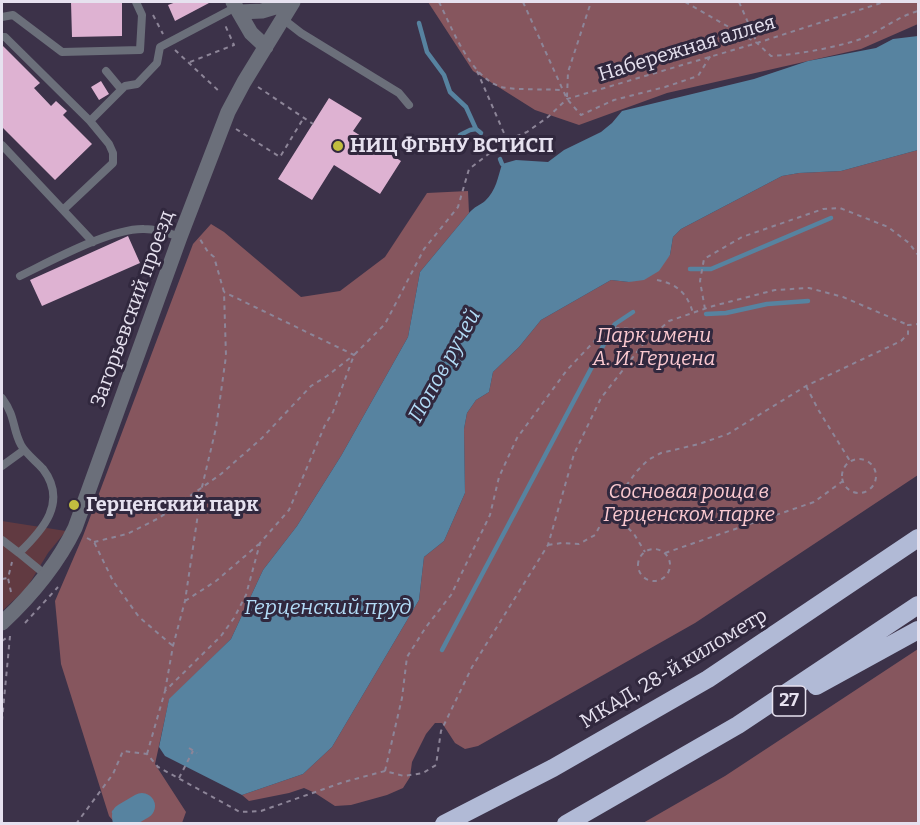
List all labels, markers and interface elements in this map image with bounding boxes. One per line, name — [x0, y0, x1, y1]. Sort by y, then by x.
street label: Набережная аллея — [595, 11, 779, 87]
place label: НИЦ ФГБНУ ВСТИСП — [350, 134, 554, 158]
marker: НИЦ ФГБНУ ВСТИСП — [331, 139, 345, 153]
street label: Загорьевский проезд — [86, 207, 180, 411]
water label: Попов ручей — [404, 305, 486, 427]
park label: Парк имени А. И. Герцена — [593, 324, 715, 371]
park label: Сосновая роща в Герценском парке — [603, 480, 775, 527]
place label: Герценский парк — [86, 493, 258, 517]
marker: Герценский парк — [67, 498, 81, 512]
water label: Герценский пруд — [244, 595, 412, 621]
street label: МКАД, 28-й километр — [576, 604, 772, 734]
road number: 27 — [772, 686, 806, 716]

